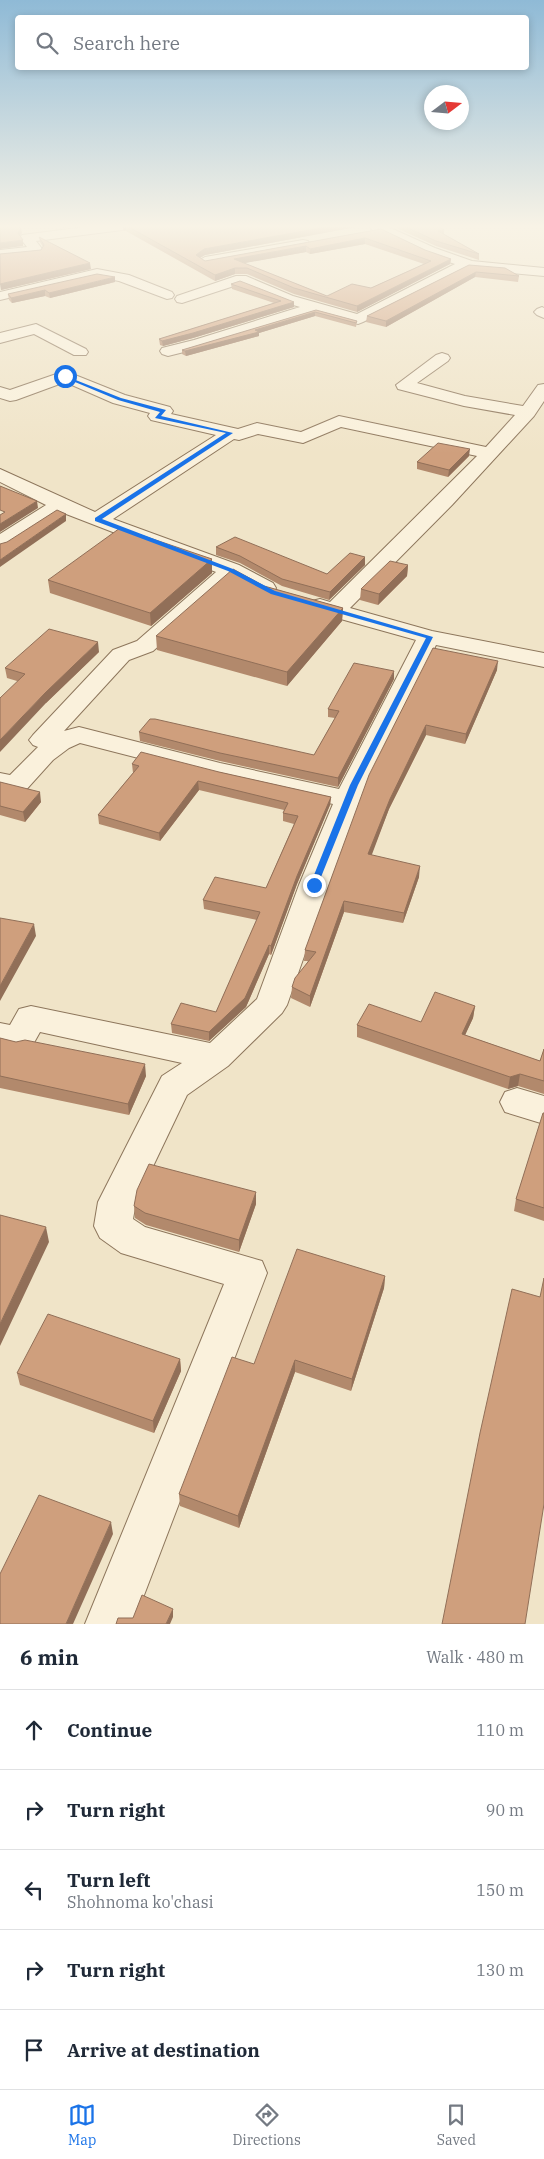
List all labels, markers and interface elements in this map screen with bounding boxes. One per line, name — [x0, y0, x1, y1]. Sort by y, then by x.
search box — [15, 15, 529, 70]
icon: search — [33, 29, 61, 57]
text: Search here — [73, 31, 180, 55]
north arrow — [424, 85, 469, 130]
route start — [54, 365, 77, 388]
route end — [303, 874, 326, 897]
text: 6 min — [20, 1643, 79, 1671]
text: Walk · 480 m — [426, 1647, 524, 1667]
icon: ahead — [20, 1716, 48, 1744]
text: Continue — [67, 1718, 152, 1742]
text: 110 m — [476, 1720, 524, 1740]
icon: right — [20, 1796, 48, 1824]
text: Turn right — [67, 1798, 165, 1822]
text: 90 m — [486, 1800, 524, 1820]
text: Turn left — [67, 1868, 150, 1892]
icon: left — [20, 1876, 48, 1904]
text: 150 m — [476, 1880, 524, 1900]
text: Shohnoma ko'chasi — [67, 1892, 214, 1912]
icon: right — [20, 1956, 48, 1984]
text: Turn right — [67, 1958, 165, 1982]
text: 130 m — [476, 1960, 524, 1980]
icon: arrive — [20, 2036, 48, 2064]
text: Arrive at destination — [67, 2038, 260, 2062]
tab: Map — [68, 2101, 96, 2149]
tab: Directions — [232, 2101, 301, 2149]
tab: Saved — [437, 2101, 476, 2149]

